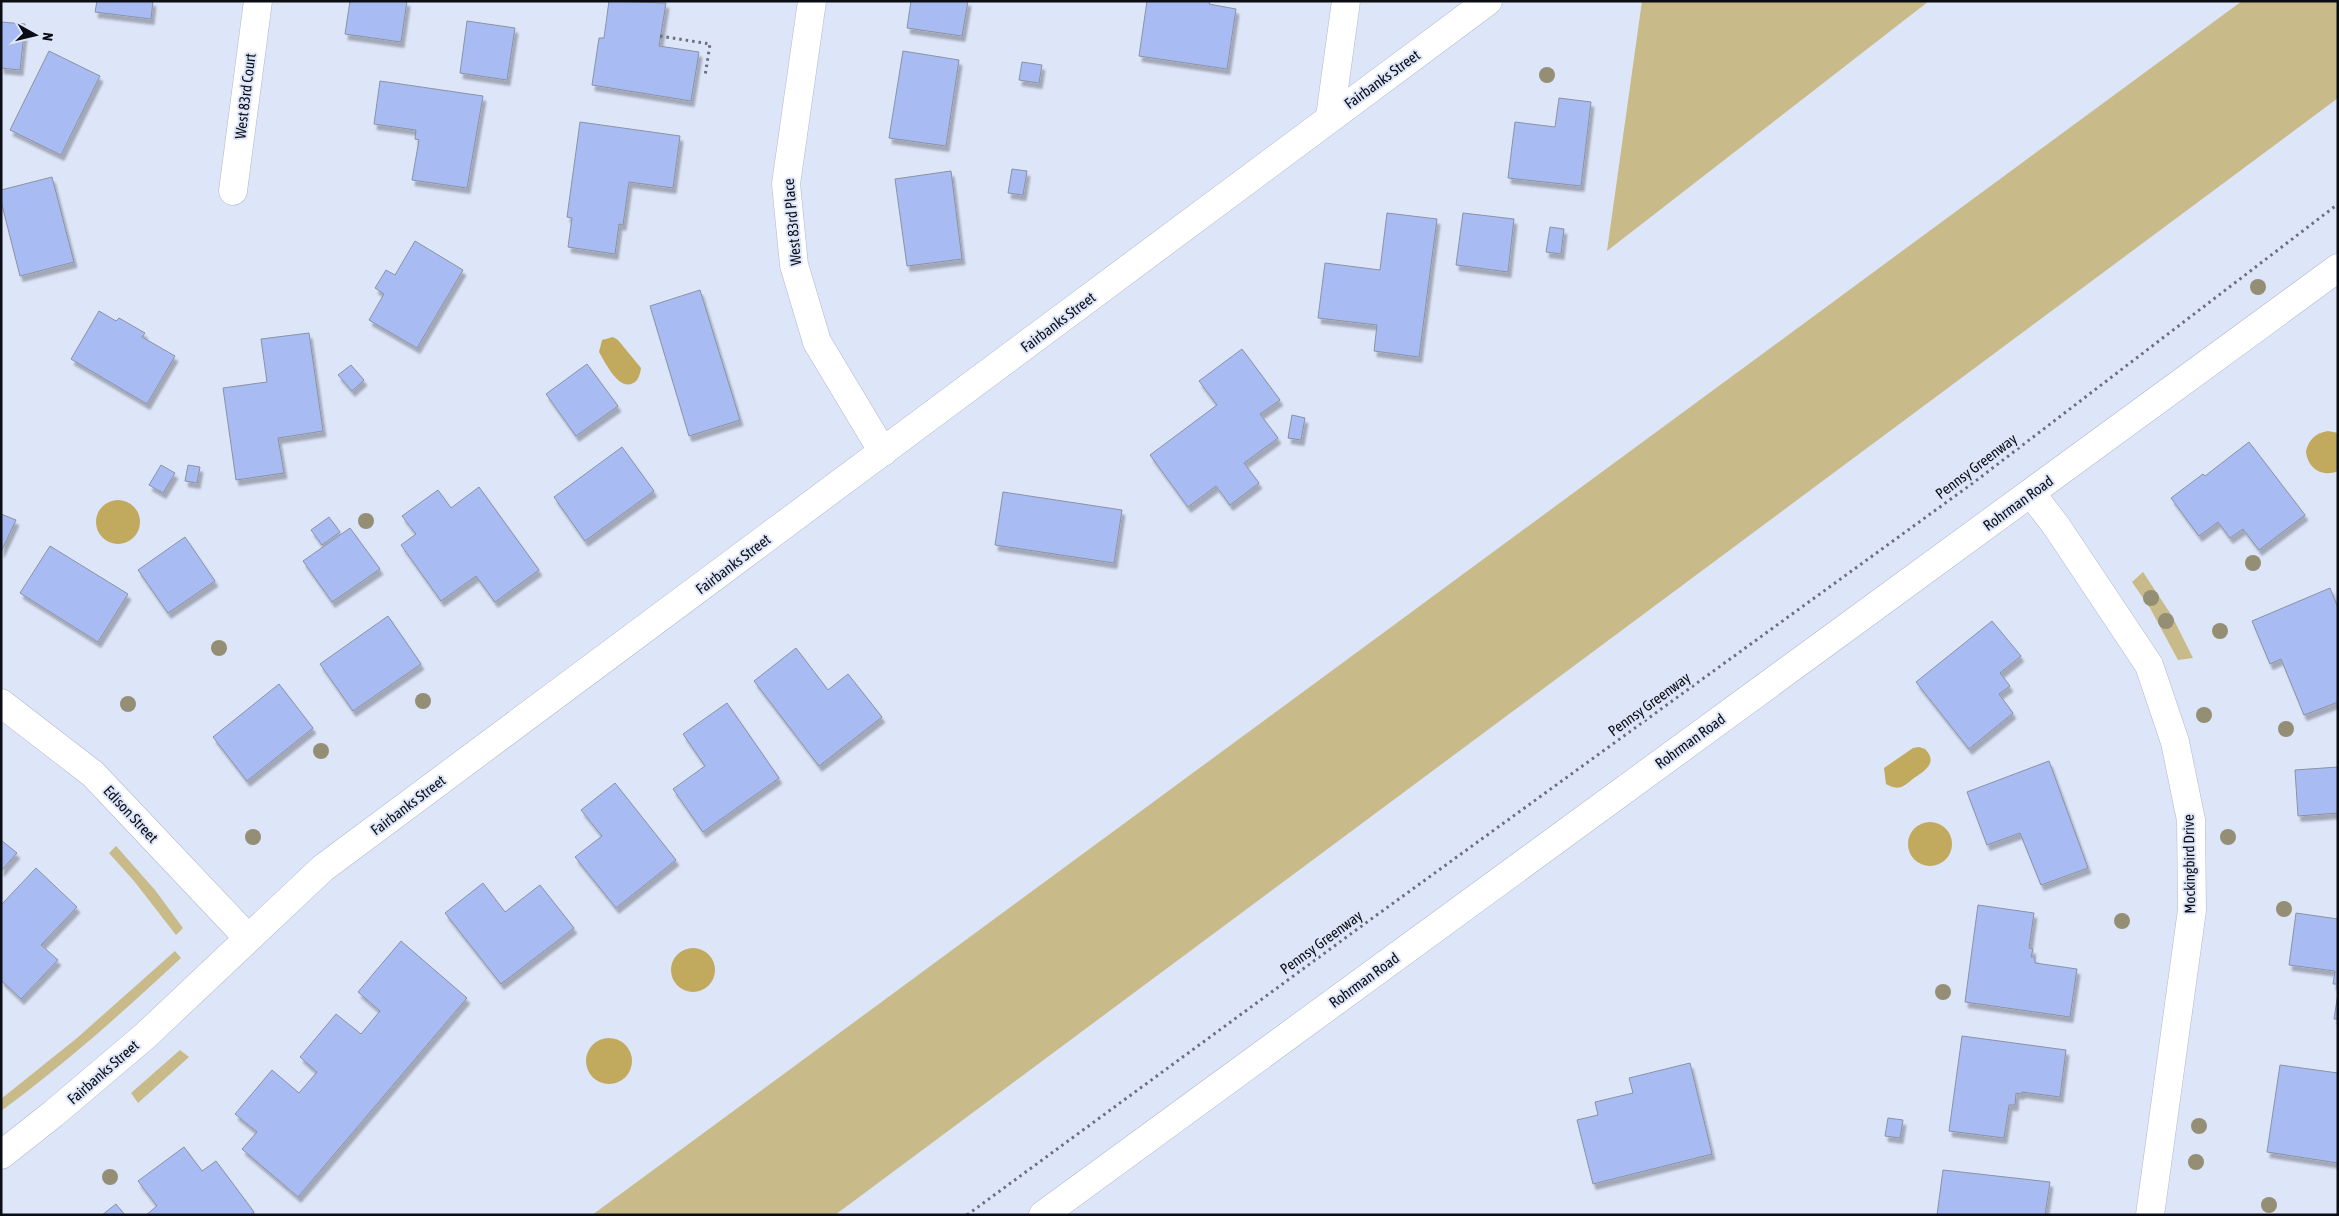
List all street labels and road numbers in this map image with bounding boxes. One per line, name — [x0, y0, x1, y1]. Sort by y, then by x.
street label: Fairbanks Street — [1341, 46, 1423, 112]
street label: West 83rd Court — [231, 52, 259, 140]
street label: West 83rd Place — [780, 178, 804, 266]
street label: Fairbanks Street — [1017, 288, 1099, 356]
street label: Pennsy Greenway — [1932, 430, 2020, 502]
street label: Rohrman Road — [1980, 472, 2056, 534]
street label: Fairbanks Street — [692, 530, 774, 598]
street label: Pennsy Greenway — [1605, 669, 1693, 739]
street label: Rohrman Road — [1652, 710, 1728, 772]
street label: Fairbanks Street — [367, 771, 449, 839]
street label: Edison Street — [100, 782, 162, 846]
street label: Mockingbird Drive — [2180, 814, 2198, 914]
street label: Pennsy Greenway — [1277, 907, 1365, 977]
street label: Rohrman Road — [1326, 949, 1402, 1011]
street label: Fairbanks Street — [64, 1036, 142, 1108]

